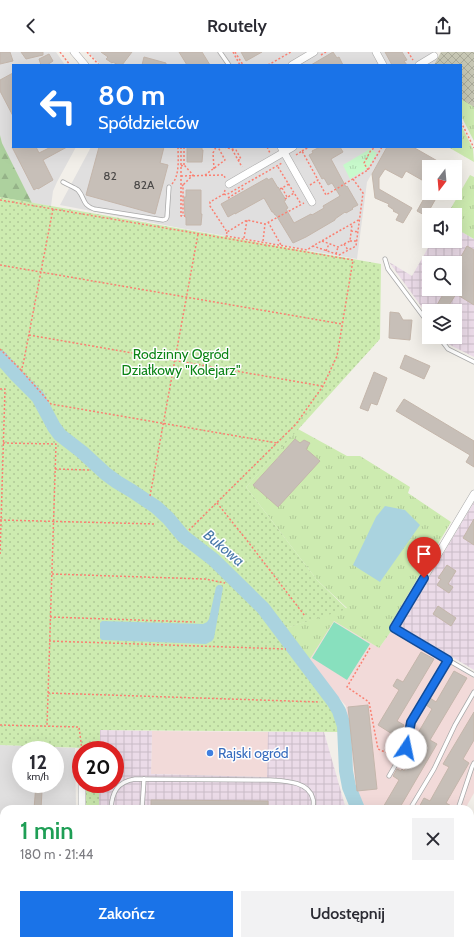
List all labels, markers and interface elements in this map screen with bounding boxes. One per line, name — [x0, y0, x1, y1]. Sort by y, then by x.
icon: back — [20, 15, 42, 37]
text: Routely — [207, 15, 267, 37]
icon: share — [432, 15, 454, 37]
text: 80 m — [98, 78, 165, 112]
icon: left — [32, 80, 84, 132]
text: Spółdzielców — [98, 112, 199, 134]
north arrow — [422, 160, 462, 200]
map controls — [422, 160, 462, 344]
house number: 82 — [103, 168, 117, 183]
house number: 82A — [134, 177, 155, 192]
button: sound — [422, 208, 462, 248]
button: search — [422, 256, 462, 296]
button: layers — [422, 304, 462, 344]
park label: Rodzinny Ogród Działkowy "Kolejarz" — [122, 345, 240, 379]
water label: Bukowa — [200, 526, 248, 570]
pin — [407, 537, 441, 578]
icon: arrive — [413, 543, 435, 565]
position arrow — [385, 727, 427, 769]
speed limit sign: 20 — [72, 741, 124, 793]
place label: Rajski ogród — [218, 744, 289, 762]
marker: Rajski ogród — [205, 748, 215, 758]
text: 12 — [29, 750, 47, 774]
text: km/h — [27, 770, 49, 783]
text: 1 min — [20, 816, 74, 845]
button: close — [412, 818, 454, 860]
text: 180 m · 21:44 — [20, 846, 93, 862]
button: Zakończ — [20, 891, 233, 937]
button: Udostępnij — [241, 891, 454, 937]

